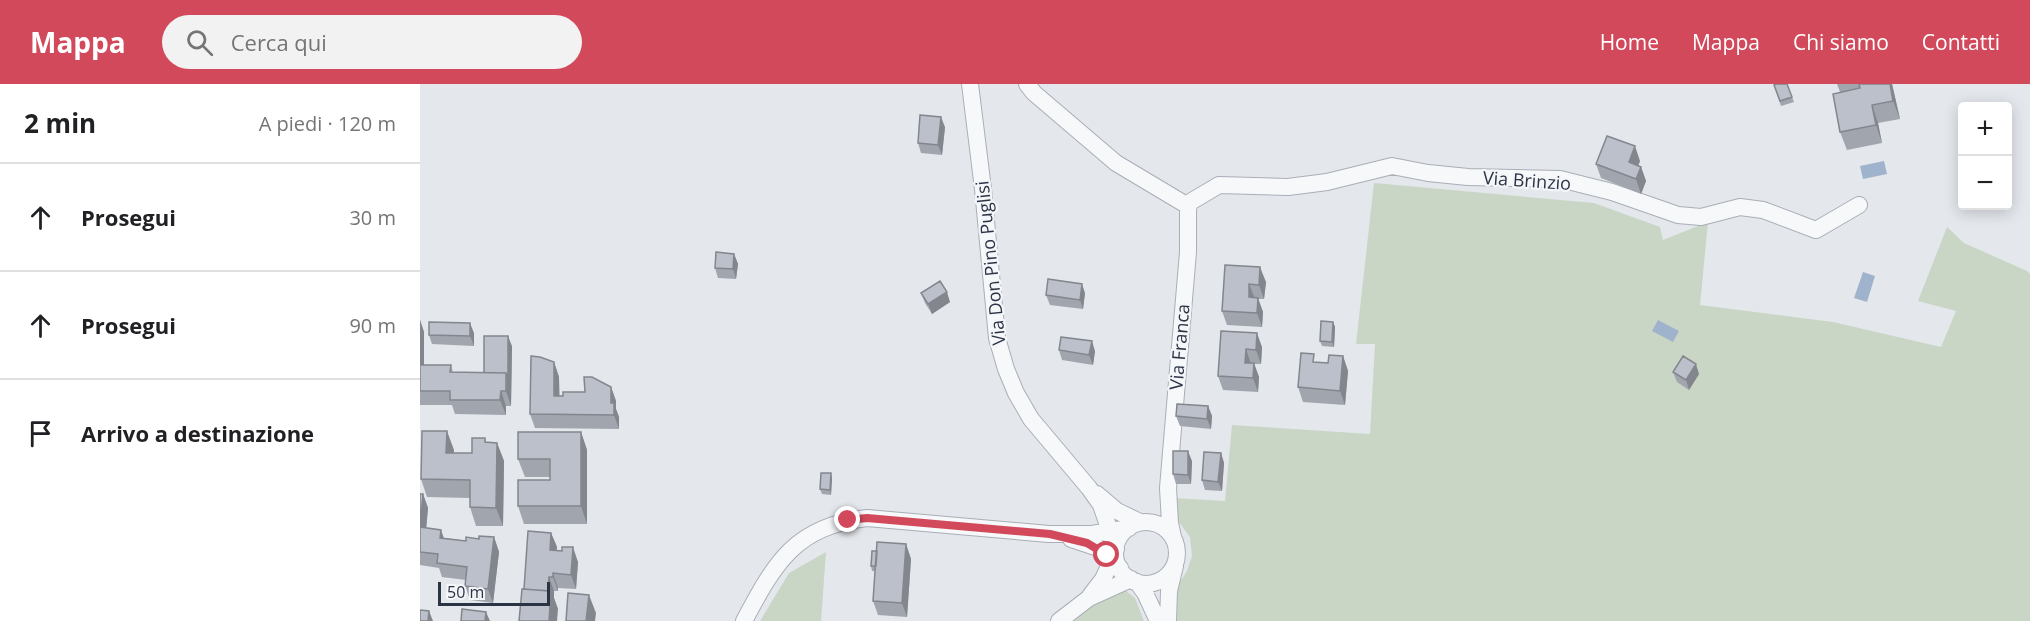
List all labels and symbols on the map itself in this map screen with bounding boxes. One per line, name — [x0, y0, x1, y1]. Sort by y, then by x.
street label: Via Brinzio — [1482, 165, 1572, 195]
street label: Via Don Pino Puglisi — [969, 180, 1011, 347]
street label: Via Franca — [1163, 303, 1195, 391]
route end — [834, 506, 860, 532]
route start — [1093, 541, 1119, 567]
scale bar — [438, 579, 550, 606]

